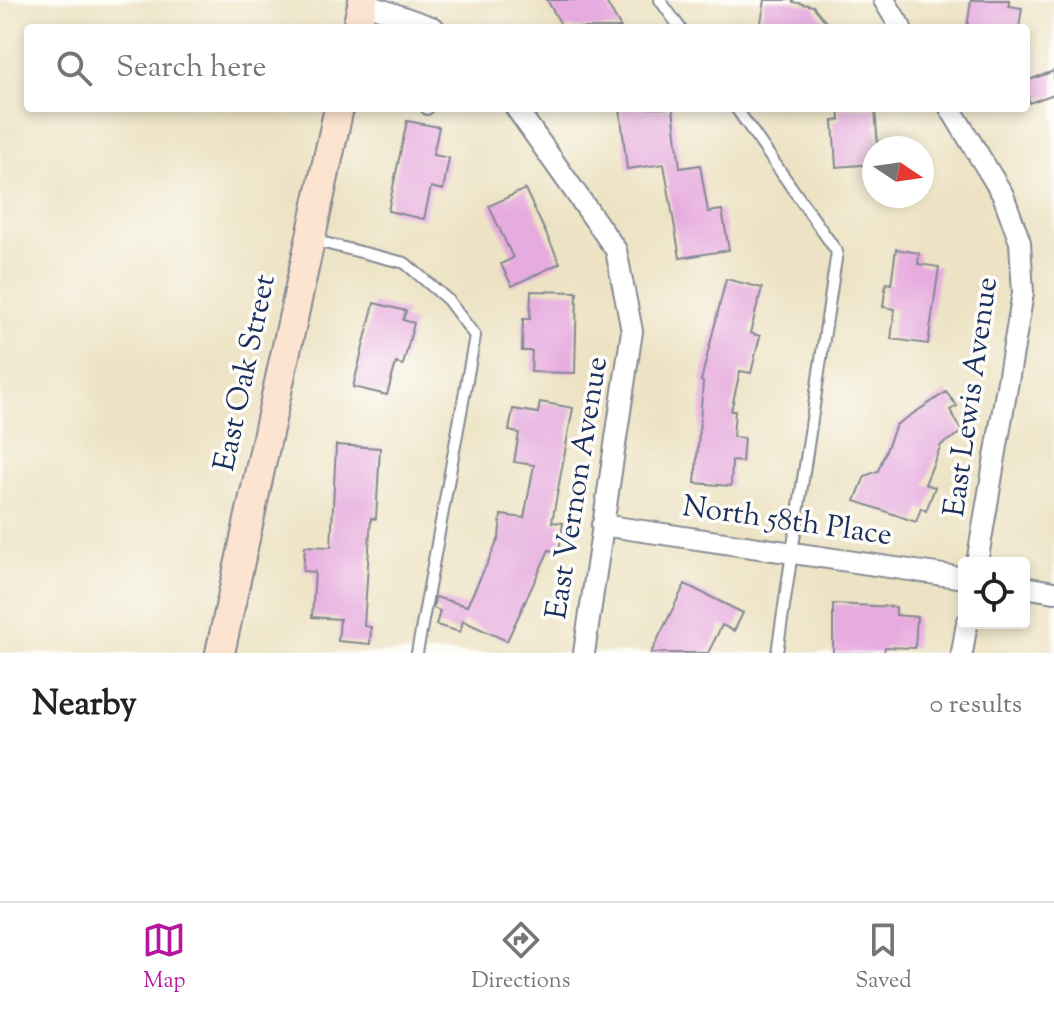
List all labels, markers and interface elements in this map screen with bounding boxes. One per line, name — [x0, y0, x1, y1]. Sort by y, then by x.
search box — [24, 24, 1030, 112]
icon: search — [52, 46, 96, 90]
text: Search here — [116, 47, 266, 90]
north arrow — [862, 136, 934, 208]
street label: East Oak Street — [204, 271, 288, 475]
street label: East Lewis Avenue — [934, 274, 1010, 520]
street label: East Vernon Avenue — [536, 354, 620, 622]
street label: North 58th Place — [679, 486, 895, 558]
map controls — [958, 557, 1030, 629]
button: locate — [958, 557, 1030, 629]
text: Nearby — [32, 681, 137, 730]
text: 0 results — [930, 687, 1022, 724]
tab: Map — [142, 918, 186, 998]
tab: Directions — [471, 918, 570, 998]
tab: Saved — [855, 918, 912, 998]

